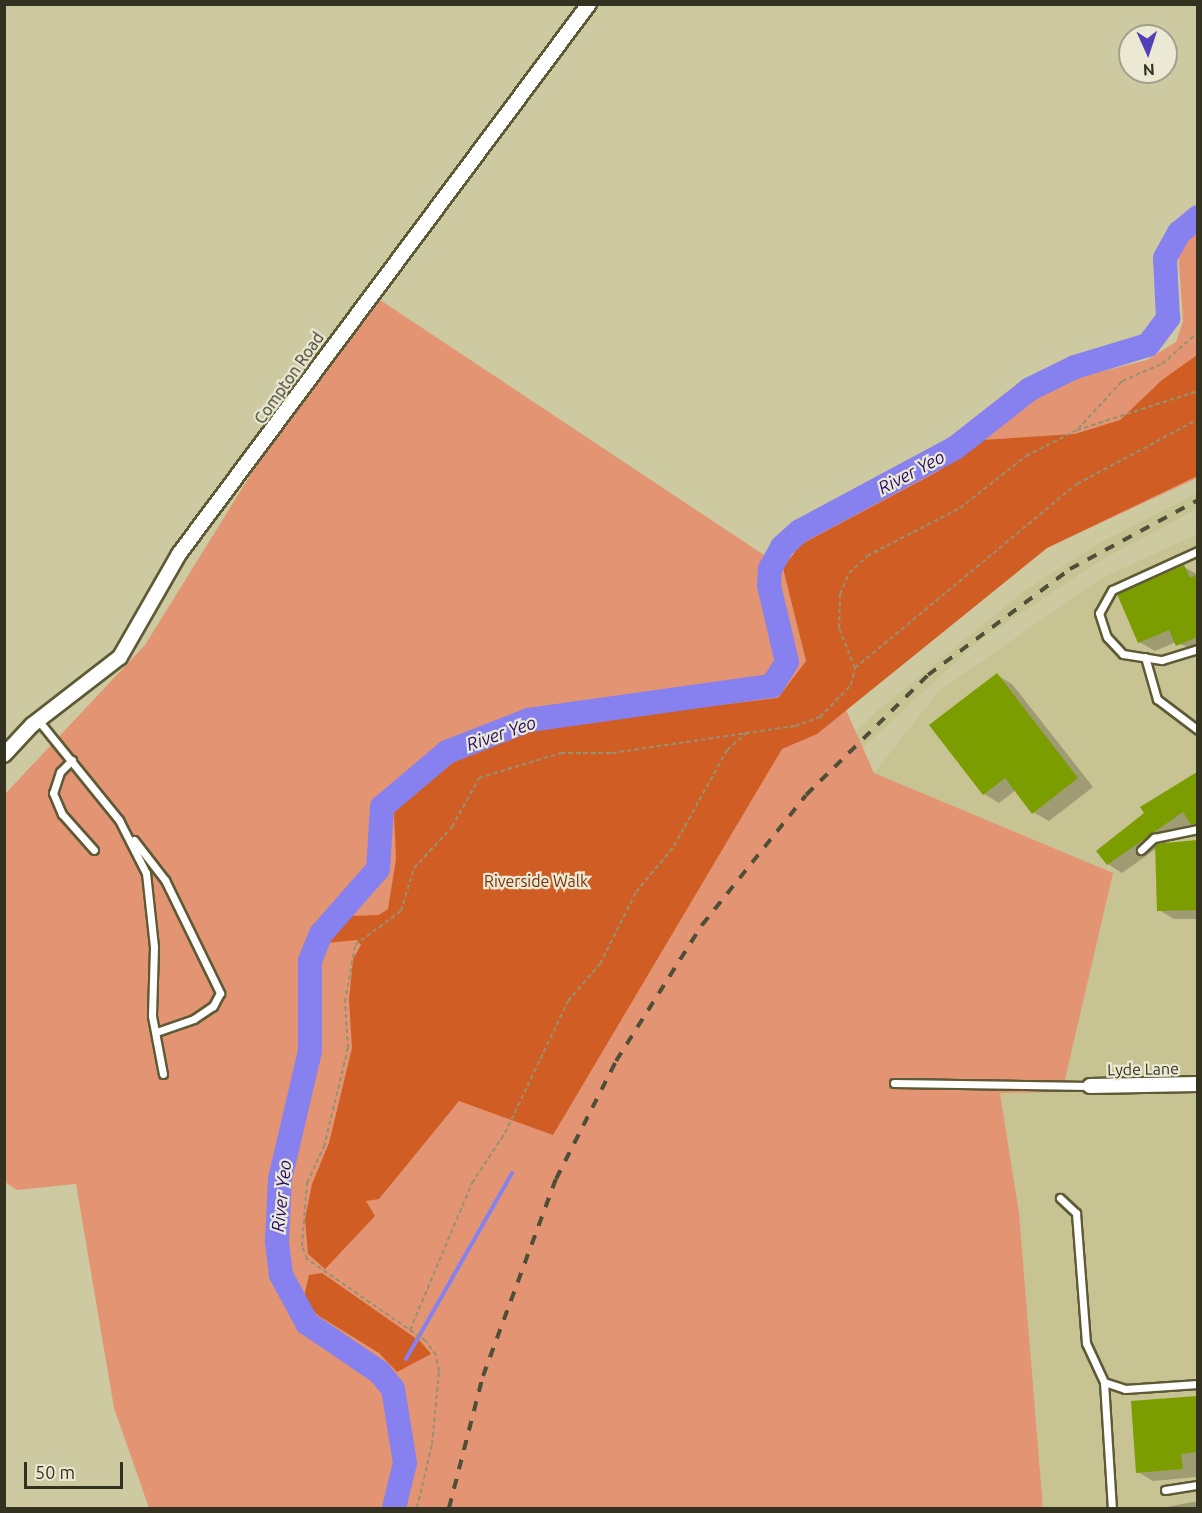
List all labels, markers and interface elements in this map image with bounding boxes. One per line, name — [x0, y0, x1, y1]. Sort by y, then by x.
north arrow — [1118, 24, 1178, 84]
text: N — [1142, 61, 1155, 79]
street label: Compton Road — [250, 328, 328, 428]
water label: River Yeo — [874, 446, 948, 498]
water label: River Yeo — [463, 711, 539, 755]
park label: Riverside Walk — [484, 871, 588, 891]
street label: Lyde Lane — [1107, 1059, 1179, 1079]
water label: River Yeo — [266, 1159, 296, 1233]
scale bar — [27, 1450, 126, 1488]
text: 50 m — [35, 1462, 75, 1482]

